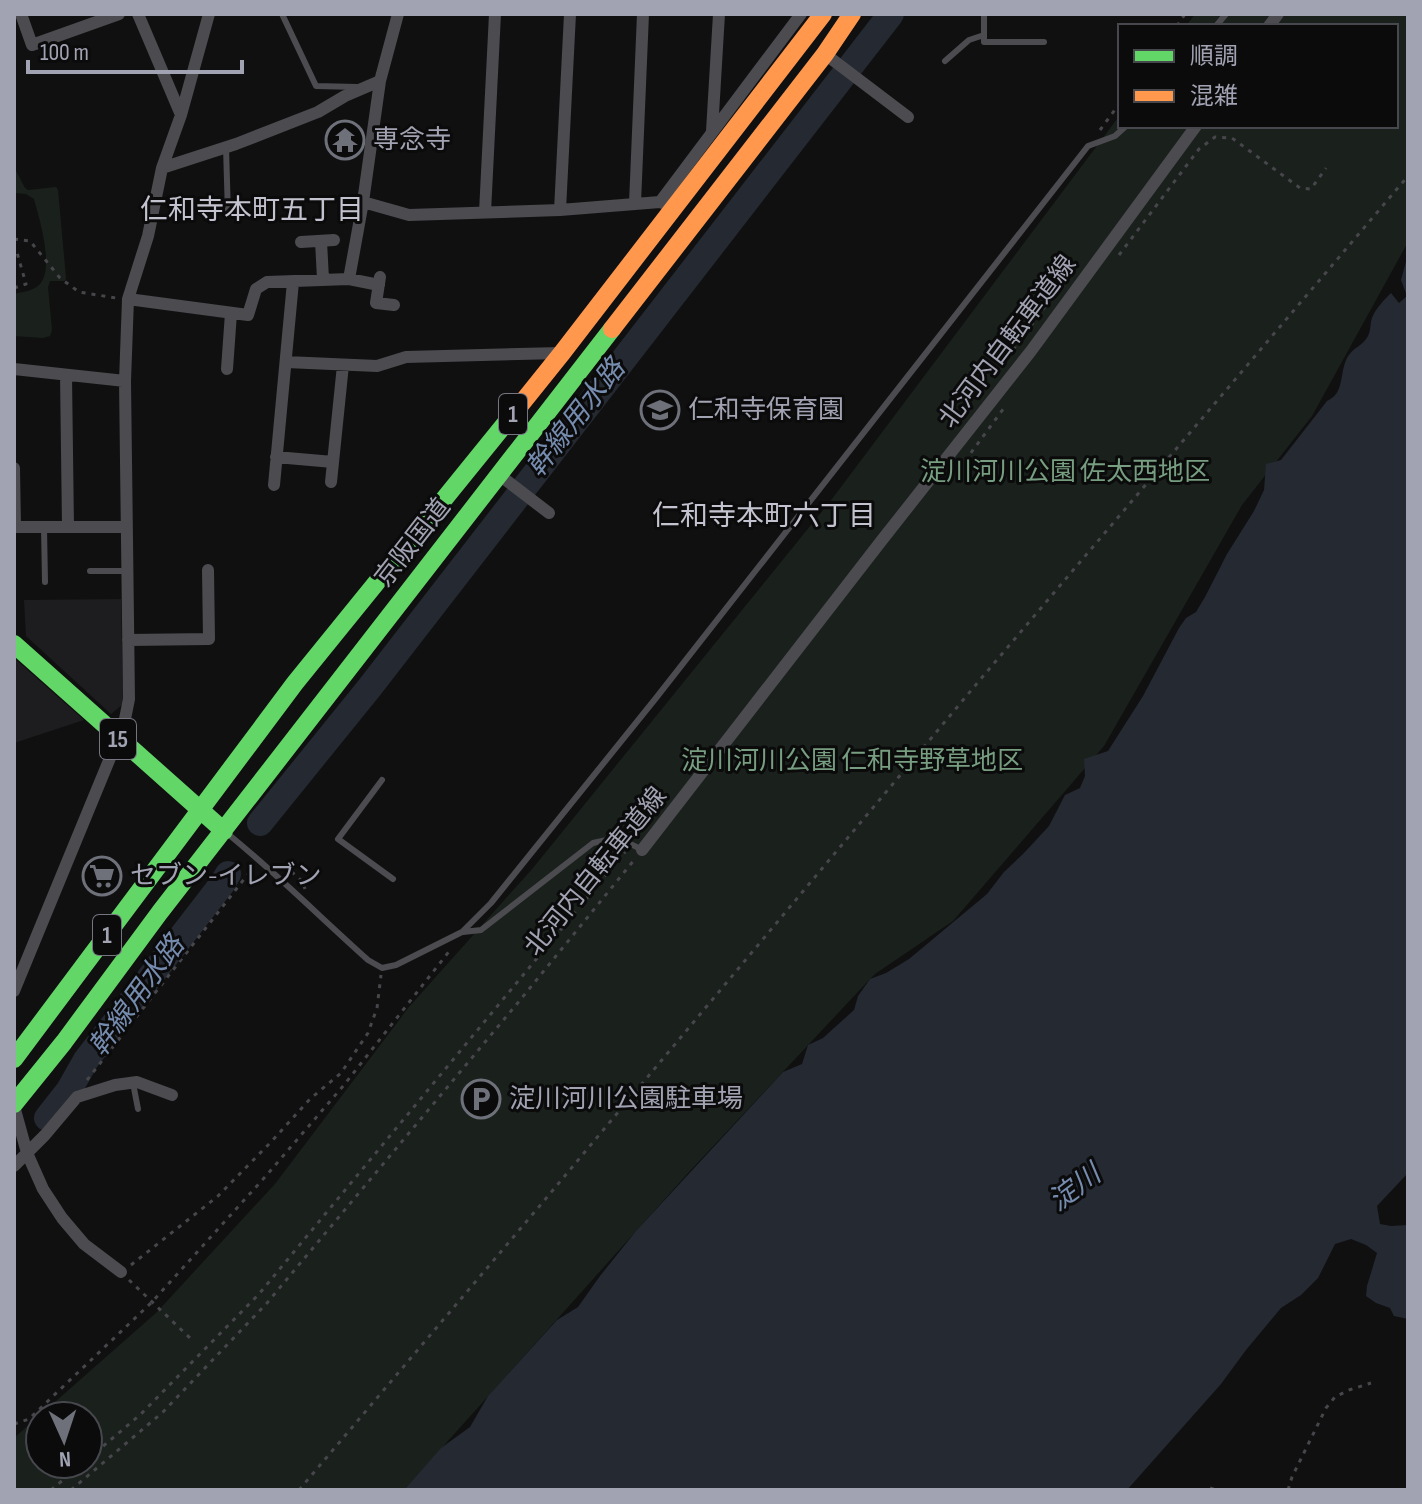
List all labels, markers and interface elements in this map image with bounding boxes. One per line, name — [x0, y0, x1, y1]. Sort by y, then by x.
scale bar — [28, 24, 242, 74]
legend — [1118, 24, 1398, 128]
text: 100 m — [40, 38, 89, 67]
text: 順調 — [1190, 42, 1238, 71]
text: 混雑 — [1190, 82, 1238, 111]
temple icon: 専念寺 — [324, 119, 366, 161]
place label: 専念寺 — [373, 125, 451, 156]
district label: 仁和寺本町五丁目 — [140, 194, 364, 227]
street label: 北河内自転車道線 — [933, 250, 1083, 434]
water label: 幹線用水路 — [520, 351, 633, 483]
school or university icon: 仁和寺保育園 — [639, 389, 681, 431]
road number: 1 — [499, 394, 527, 434]
place label: 仁和寺保育園 — [688, 395, 844, 426]
park label: 淀川河川公園 佐太西地区 — [920, 457, 1210, 488]
street label: 京阪国道 — [369, 492, 457, 594]
district label: 仁和寺本町六丁目 — [652, 500, 876, 533]
road number: 15 — [100, 719, 136, 759]
park label: 淀川河川公園 仁和寺野草地区 — [681, 746, 1023, 777]
street label: 北河内自転車道線 — [519, 781, 673, 963]
supermarket icon: セブン-イレブン — [81, 855, 123, 897]
place label: セブン-イレブン — [130, 861, 322, 892]
road number: 1 — [93, 915, 121, 955]
water label: 幹線用水路 — [83, 928, 193, 1062]
parking icon: 淀川河川公園駐車場 — [460, 1078, 502, 1120]
place label: 淀川河川公園駐車場 — [509, 1084, 743, 1115]
water label: 淀川 — [1043, 1156, 1110, 1218]
north arrow — [24, 1400, 104, 1480]
text: N — [58, 1445, 72, 1472]

